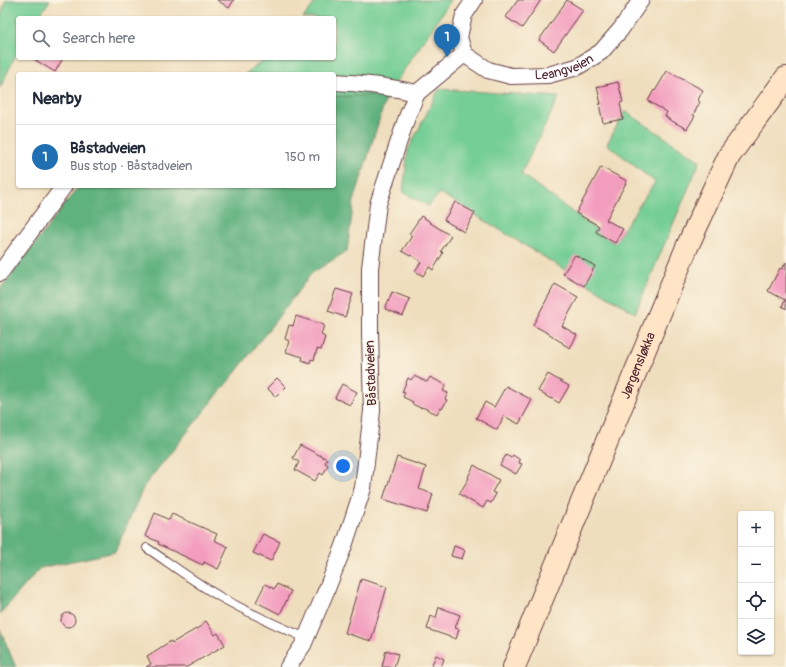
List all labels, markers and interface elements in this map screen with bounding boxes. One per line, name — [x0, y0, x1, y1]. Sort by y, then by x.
search box — [16, 16, 336, 60]
pin: 1 — [434, 24, 460, 57]
icon: search — [30, 27, 52, 49]
text: Search here — [62, 29, 135, 48]
street label: Leangveien — [534, 51, 597, 83]
text: Nearby — [32, 88, 81, 109]
text: Båstadveien — [70, 139, 146, 158]
text: 1 — [42, 149, 48, 165]
text: 150 m — [285, 149, 320, 165]
text: Bus stop · Båstadveien — [70, 158, 192, 174]
street label: Jørgensløkka — [617, 330, 659, 401]
street label: Båstadveien — [362, 340, 380, 406]
your location — [333, 456, 353, 476]
map controls — [738, 511, 774, 655]
button: + — [738, 511, 774, 547]
button: − — [738, 547, 774, 583]
button: locate — [738, 583, 774, 619]
button: layers — [738, 619, 774, 655]

